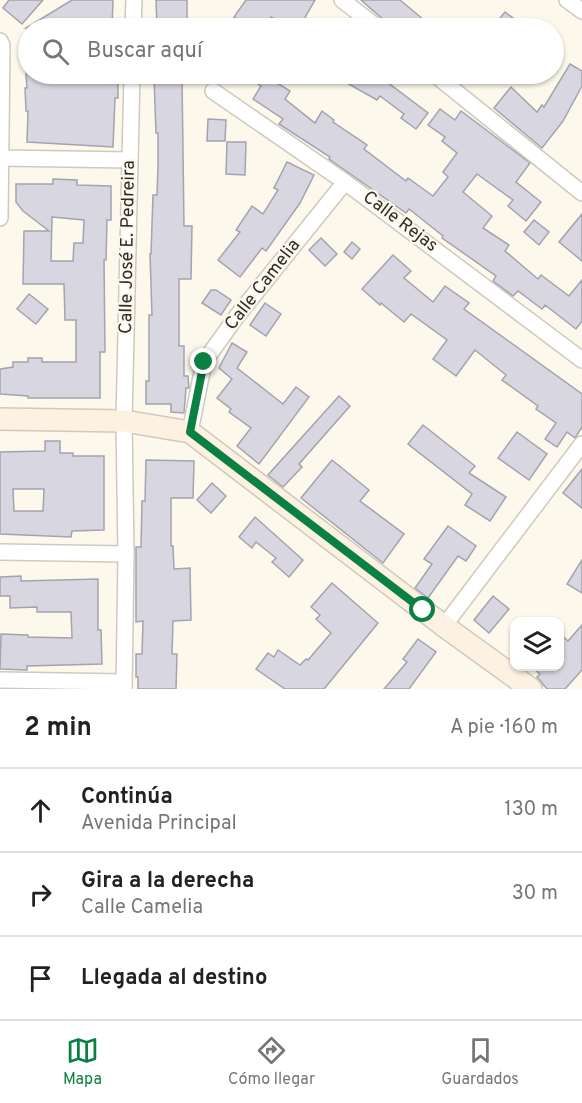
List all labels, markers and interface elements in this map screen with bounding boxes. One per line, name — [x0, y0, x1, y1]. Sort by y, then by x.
search box — [18, 18, 564, 84]
icon: search — [39, 35, 72, 68]
text: Buscar aquí — [87, 38, 203, 65]
street label: Calle José E. Pedreira — [115, 160, 141, 334]
street label: Calle Rejas — [358, 186, 442, 258]
street label: Calle Camelia — [220, 235, 306, 335]
route end — [190, 348, 216, 374]
route start — [409, 596, 435, 622]
map controls — [510, 617, 564, 671]
button: layers — [510, 617, 564, 671]
text: 2 min — [24, 712, 92, 745]
text: A pie · 160 m — [450, 715, 558, 741]
text: Continúa — [81, 784, 173, 811]
icon: ahead — [24, 794, 57, 827]
text: 130 m — [504, 797, 558, 823]
text: Avenida Principal — [81, 811, 237, 837]
text: Gira a la derecha — [81, 868, 254, 895]
icon: right — [24, 878, 57, 911]
text: 30 m — [512, 881, 558, 907]
text: Calle Camelia — [81, 895, 203, 921]
icon: arrive — [24, 962, 57, 995]
text: Llegada al destino — [81, 965, 267, 992]
tab: Mapa — [63, 1034, 102, 1090]
tab: Cómo llegar — [228, 1034, 315, 1090]
tab: Guardados — [441, 1034, 519, 1090]

